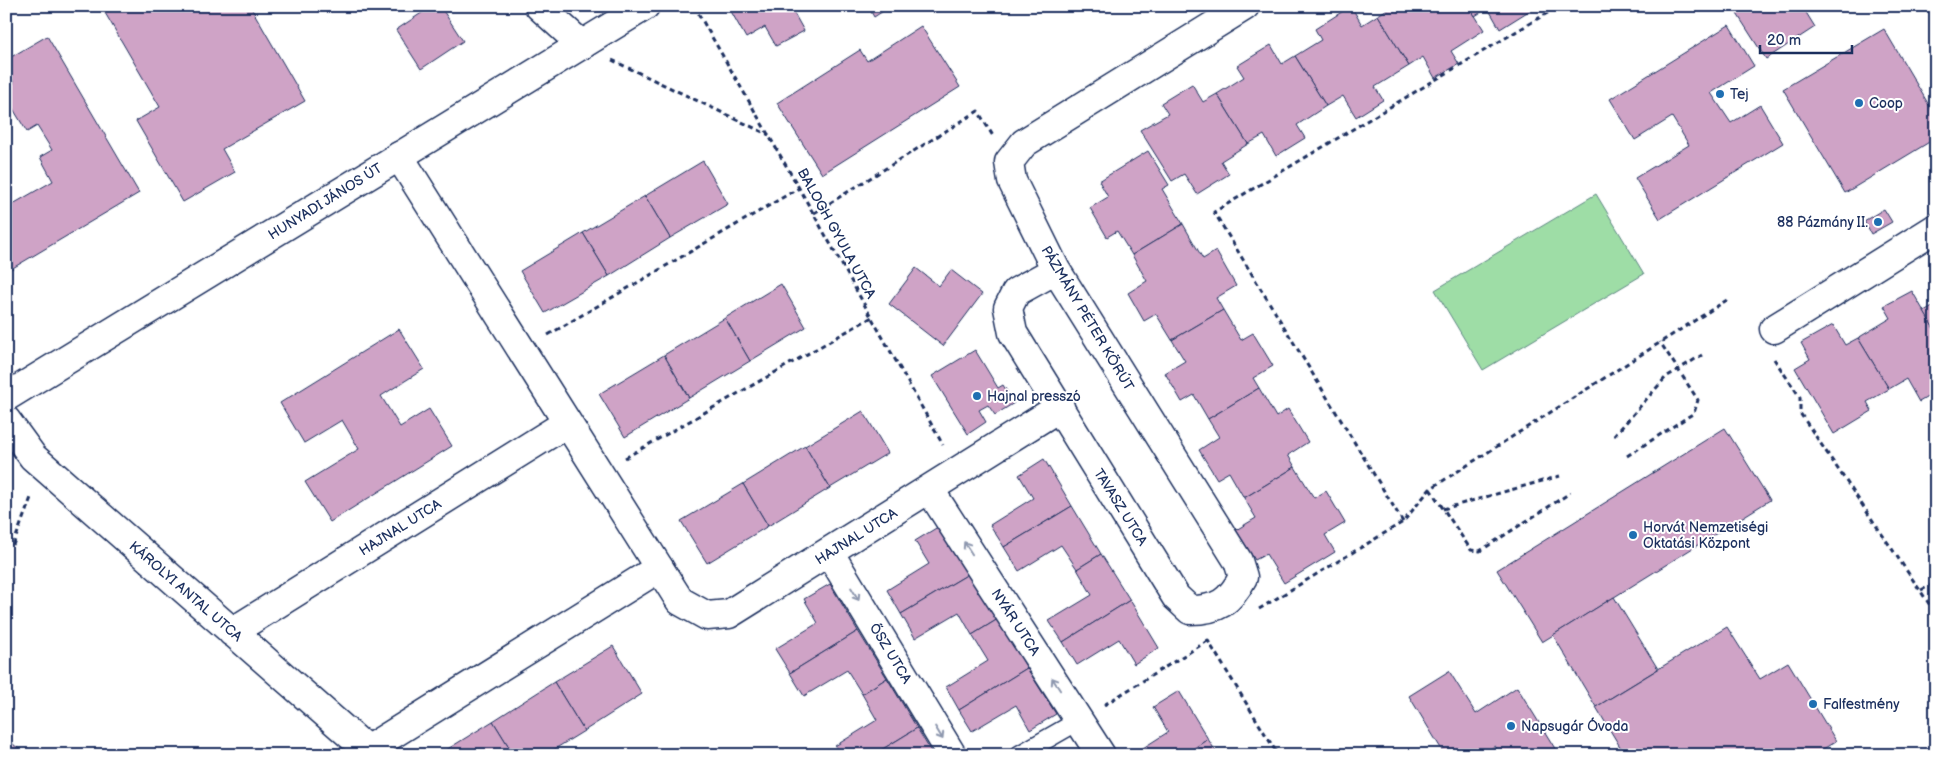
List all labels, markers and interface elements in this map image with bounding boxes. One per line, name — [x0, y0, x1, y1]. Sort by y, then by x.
scale bar — [1760, 22, 1852, 54]
text: 20 m — [1767, 31, 1801, 50]
place label: Tej — [1730, 86, 1749, 103]
marker: Tej — [1714, 88, 1726, 100]
place label: Coop — [1869, 95, 1903, 112]
marker: Coop — [1853, 97, 1865, 109]
street label: HUNYADI JÁNOS ÚT — [265, 158, 386, 243]
street label: BALOGH GYULA UTCA — [794, 165, 880, 302]
place label: 88 Pázmány II. — [1777, 214, 1868, 231]
marker: 88 Pázmány II. — [1872, 216, 1884, 228]
street label: PÁZMÁNY PÉTER KÖRÚT — [1038, 242, 1139, 394]
place label: Hajnal presszó — [987, 388, 1081, 405]
marker: Hajnal presszó — [971, 390, 983, 402]
street label: TAVASZ UTCA — [1090, 466, 1151, 549]
street label: HAJNAL UTCA — [356, 495, 445, 559]
street label: HAJNAL UTCA — [812, 504, 901, 568]
place label: Horvát Nemzetiségi Oktatási Központ — [1643, 519, 1768, 552]
marker: Horvát Nemzetiségi Oktatási Központ — [1627, 529, 1639, 541]
street label: KÁROLYI ANTAL UTCA — [126, 537, 247, 645]
one-way arrow — [963, 541, 973, 555]
street label: NYÁR UTCA — [988, 585, 1045, 659]
one-way arrow — [850, 586, 860, 600]
street label: ŐSZ UTCA — [866, 619, 916, 687]
one-way arrow — [1051, 677, 1062, 691]
place label: Falfestmény — [1823, 696, 1900, 713]
marker: Falfestmény — [1807, 698, 1819, 710]
place label: Napsugár Óvoda — [1521, 717, 1629, 735]
marker: Napsugár Óvoda — [1505, 720, 1517, 732]
one-way arrow — [934, 725, 944, 739]

